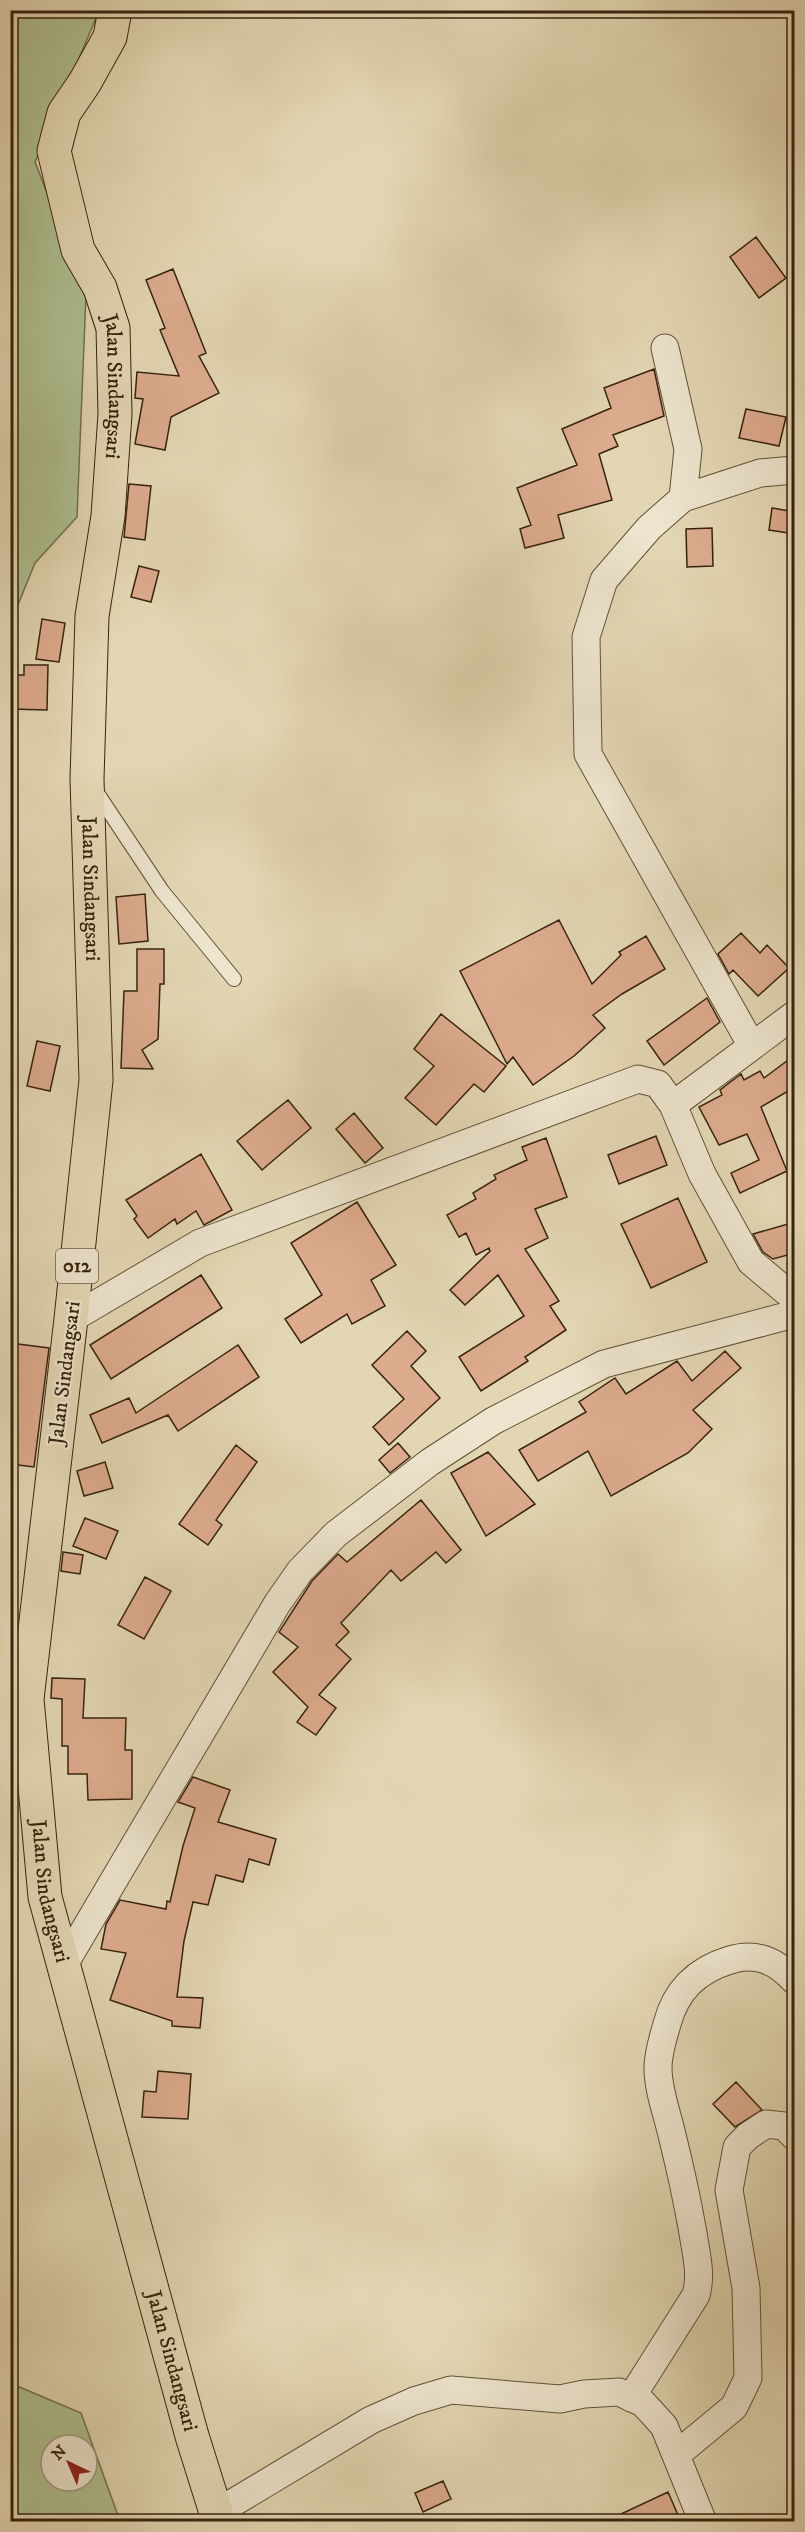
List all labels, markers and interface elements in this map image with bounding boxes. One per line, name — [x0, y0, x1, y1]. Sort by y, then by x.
street label: Jalan Sindangsari — [96, 309, 128, 460]
street label: Jalan Sindangsari — [75, 814, 105, 962]
road number: 012 — [56, 1249, 98, 1283]
street label: Jalan Sindangsari — [43, 1300, 87, 1448]
street label: Jalan Sindangsari — [25, 1817, 75, 1966]
street label: Jalan Sindangsari — [139, 2286, 203, 2434]
north arrow — [39, 2433, 99, 2493]
text: N — [48, 2441, 71, 2465]

